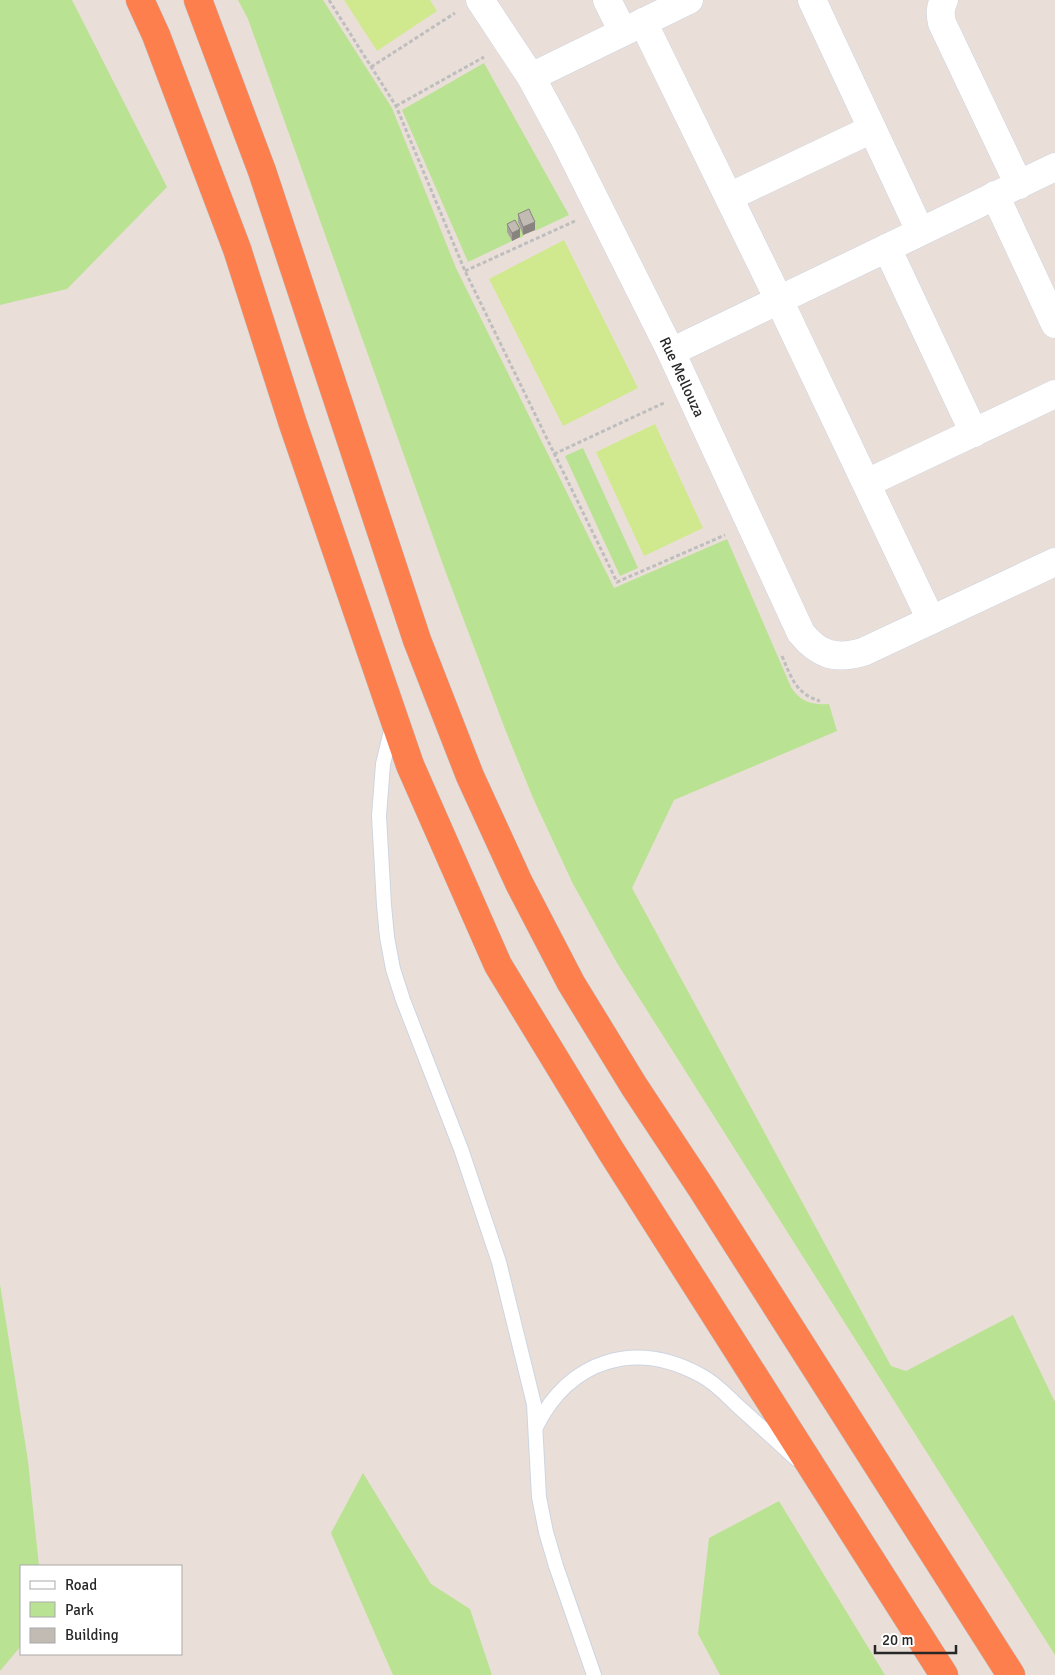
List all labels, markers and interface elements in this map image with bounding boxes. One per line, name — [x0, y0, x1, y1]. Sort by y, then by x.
street label: Rue Mellouza — [656, 334, 708, 420]
legend — [20, 1565, 182, 1655]
text: Road — [65, 1576, 97, 1594]
text: Park — [65, 1601, 94, 1619]
scale bar — [875, 1622, 956, 1654]
text: Building — [65, 1626, 119, 1644]
text: 20 m — [882, 1631, 913, 1649]

